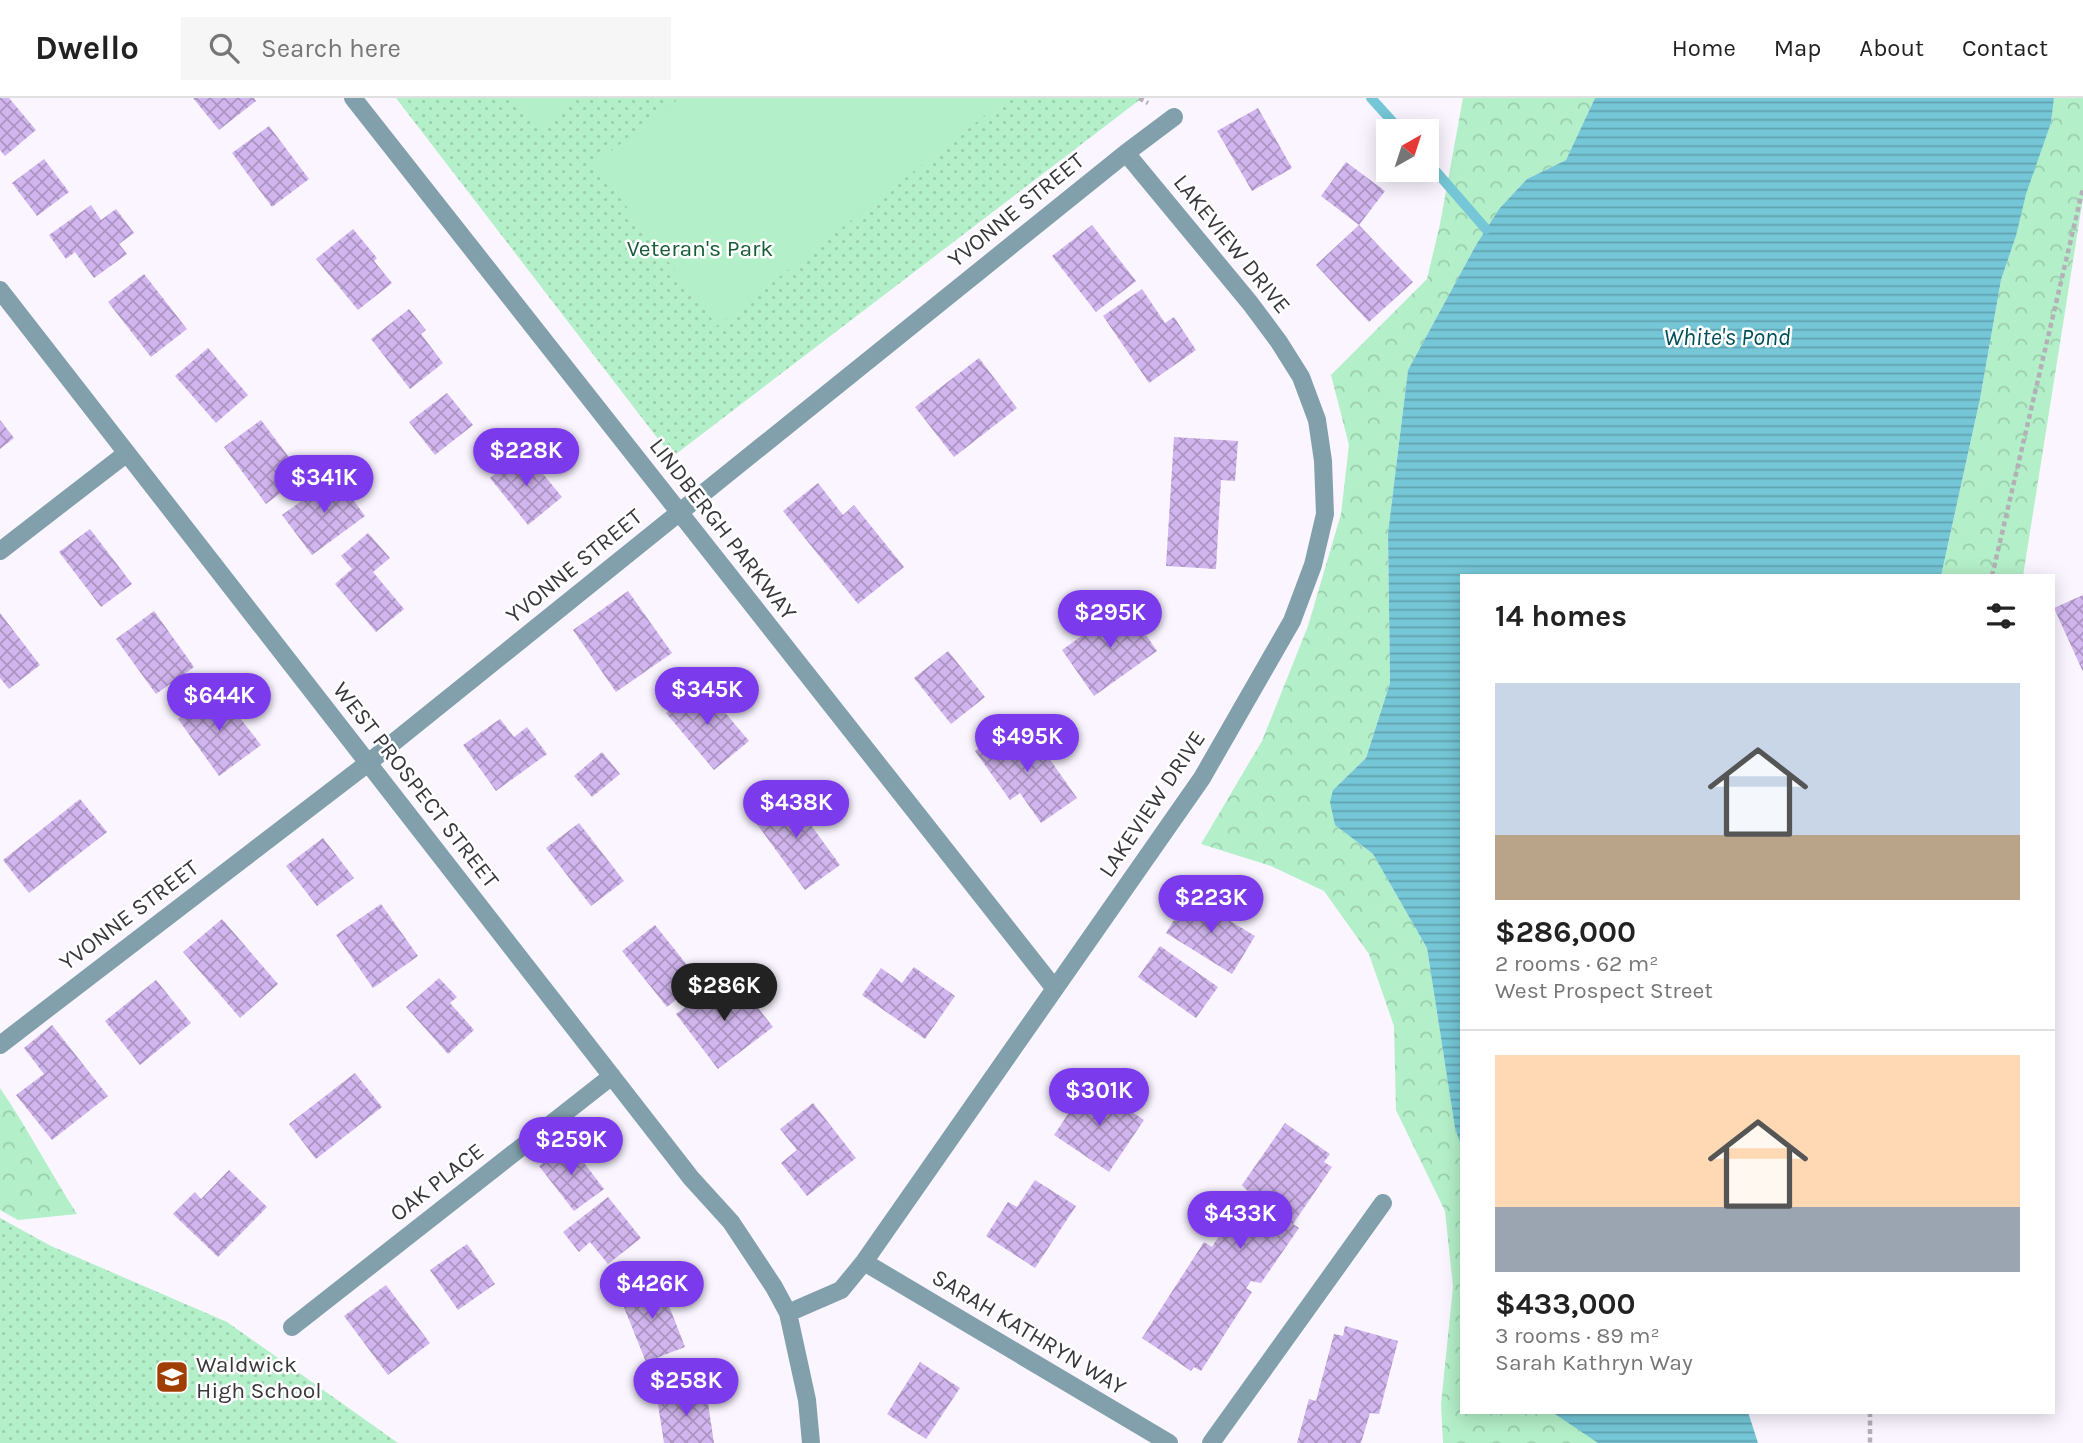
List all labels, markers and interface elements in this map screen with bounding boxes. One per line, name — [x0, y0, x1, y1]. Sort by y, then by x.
search box — [181, 17, 671, 80]
text: Dwello — [35, 29, 139, 67]
icon: search — [205, 29, 243, 67]
text: Search here — [261, 33, 401, 64]
text: Home — [1672, 34, 1736, 62]
text: Map — [1774, 34, 1821, 62]
text: About — [1859, 34, 1924, 62]
text: Contact — [1962, 34, 2048, 62]
north arrow — [1376, 119, 1438, 182]
map controls — [1376, 119, 1439, 182]
street label: YVONNE STREET — [943, 147, 1090, 273]
street label: LAKEVIEW DRIVE — [1168, 169, 1296, 319]
park label: Veteran's Park — [627, 235, 773, 262]
water label: White's Pond — [1663, 323, 1791, 351]
pin: $228K — [477, 428, 575, 488]
street label: LINDBERGH PARKWAY — [644, 433, 803, 626]
text: $228K — [489, 437, 563, 464]
pin: $341K — [275, 456, 373, 515]
text: $341K — [290, 464, 358, 491]
street label: YVONNE STREET — [501, 503, 648, 629]
pin: $295K — [1061, 590, 1159, 650]
icon: filters — [1982, 597, 2020, 635]
text: 14 homes — [1495, 598, 1627, 634]
text: $295K — [1074, 599, 1146, 626]
pin: $345K — [658, 668, 756, 727]
pin: $644K — [170, 674, 268, 733]
text: $345K — [671, 676, 743, 703]
street label: WEST PROSPECT STREET — [327, 677, 505, 894]
text: $644K — [183, 682, 255, 709]
pin: $495K — [978, 714, 1076, 774]
text: $495K — [991, 723, 1063, 750]
street label: LAKEVIEW DRIVE — [1093, 726, 1211, 882]
icon: home — [1695, 729, 1821, 855]
pin: $438K — [747, 780, 845, 840]
text: $438K — [759, 789, 833, 816]
street label: YVONNE STREET — [54, 854, 204, 976]
pin: $223K — [1162, 876, 1260, 935]
text: $223K — [1174, 884, 1248, 911]
text: $286,000 — [1495, 914, 1636, 950]
text: 2 rooms · 62 m² — [1495, 950, 1659, 977]
pin: $286K — [675, 964, 773, 1023]
text: $286K — [687, 972, 761, 999]
text: West Prospect Street — [1495, 977, 1713, 1004]
pin: $301K — [1050, 1068, 1148, 1128]
text: $301K — [1065, 1077, 1133, 1104]
icon: home — [1695, 1101, 1821, 1227]
pin: $259K — [522, 1118, 620, 1177]
text: $259K — [535, 1126, 607, 1153]
street label: OAK PLACE — [385, 1137, 489, 1227]
pin: $433K — [1191, 1192, 1289, 1251]
text: $433K — [1203, 1200, 1277, 1227]
pin: $426K — [603, 1262, 701, 1321]
street label: SARAH KATHRYN WAY — [927, 1263, 1131, 1401]
text: $426K — [616, 1270, 688, 1297]
text: $433,000 — [1495, 1286, 1635, 1322]
text: 3 rooms · 89 m² — [1495, 1322, 1660, 1349]
text: Sarah Kathryn Way — [1495, 1349, 1693, 1376]
place label: Waldwick High School — [196, 1351, 322, 1404]
school or university icon: Waldwick High School — [153, 1358, 191, 1396]
pin: $258K — [637, 1358, 735, 1418]
text: $258K — [649, 1367, 723, 1394]

